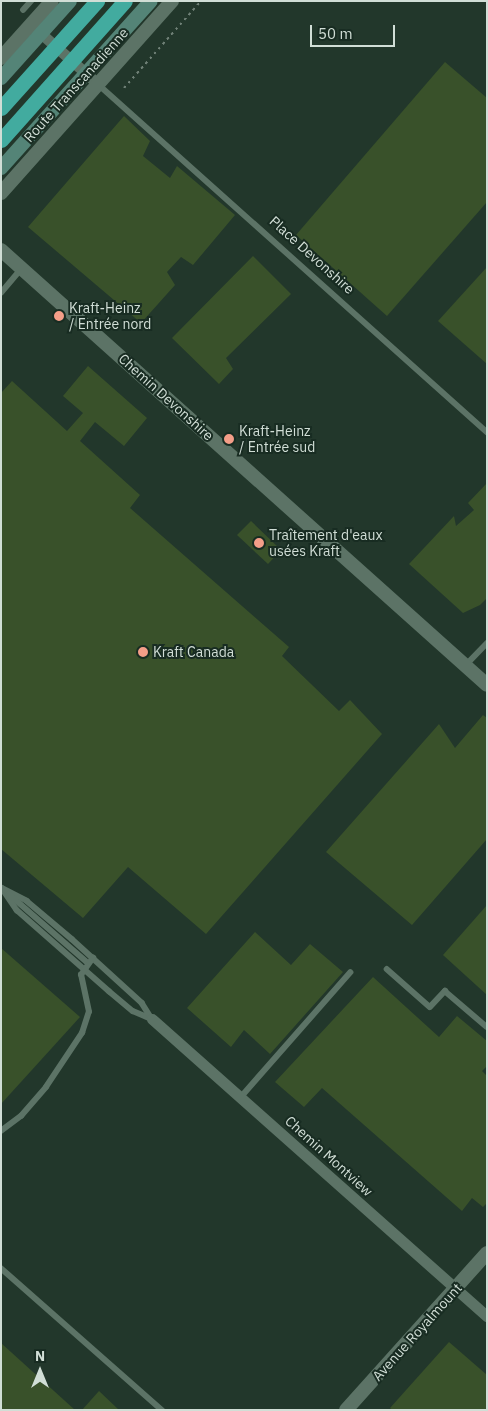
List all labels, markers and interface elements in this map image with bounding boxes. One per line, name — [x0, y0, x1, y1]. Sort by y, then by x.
scale bar — [313, 15, 398, 47]
street label: Route Transcanadienne — [20, 24, 132, 146]
text: 50 m — [318, 24, 353, 43]
street label: Place Devonshire — [266, 213, 358, 297]
place label: Kraft-Heinz / Entrée nord — [69, 300, 151, 332]
marker: Kraft-Heinz / Entrée nord — [53, 310, 65, 322]
street label: Chemin Devonshire — [115, 350, 217, 444]
place label: Kraft-Heinz / Entrée sud — [239, 423, 315, 456]
marker: Kraft-Heinz / Entrée sud — [223, 433, 235, 445]
place label: Traîtement d'eaux usées Kraft — [269, 527, 382, 560]
marker: Traîtement d'eaux usées Kraft — [253, 537, 265, 549]
place label: Kraft Canada — [153, 644, 234, 660]
marker: Kraft Canada — [137, 646, 149, 658]
street label: Chemin Montview — [282, 1112, 376, 1200]
street label: Avenue Royalmount — [369, 1280, 465, 1384]
north arrow — [15, 1346, 65, 1396]
text: N — [35, 1347, 45, 1365]

